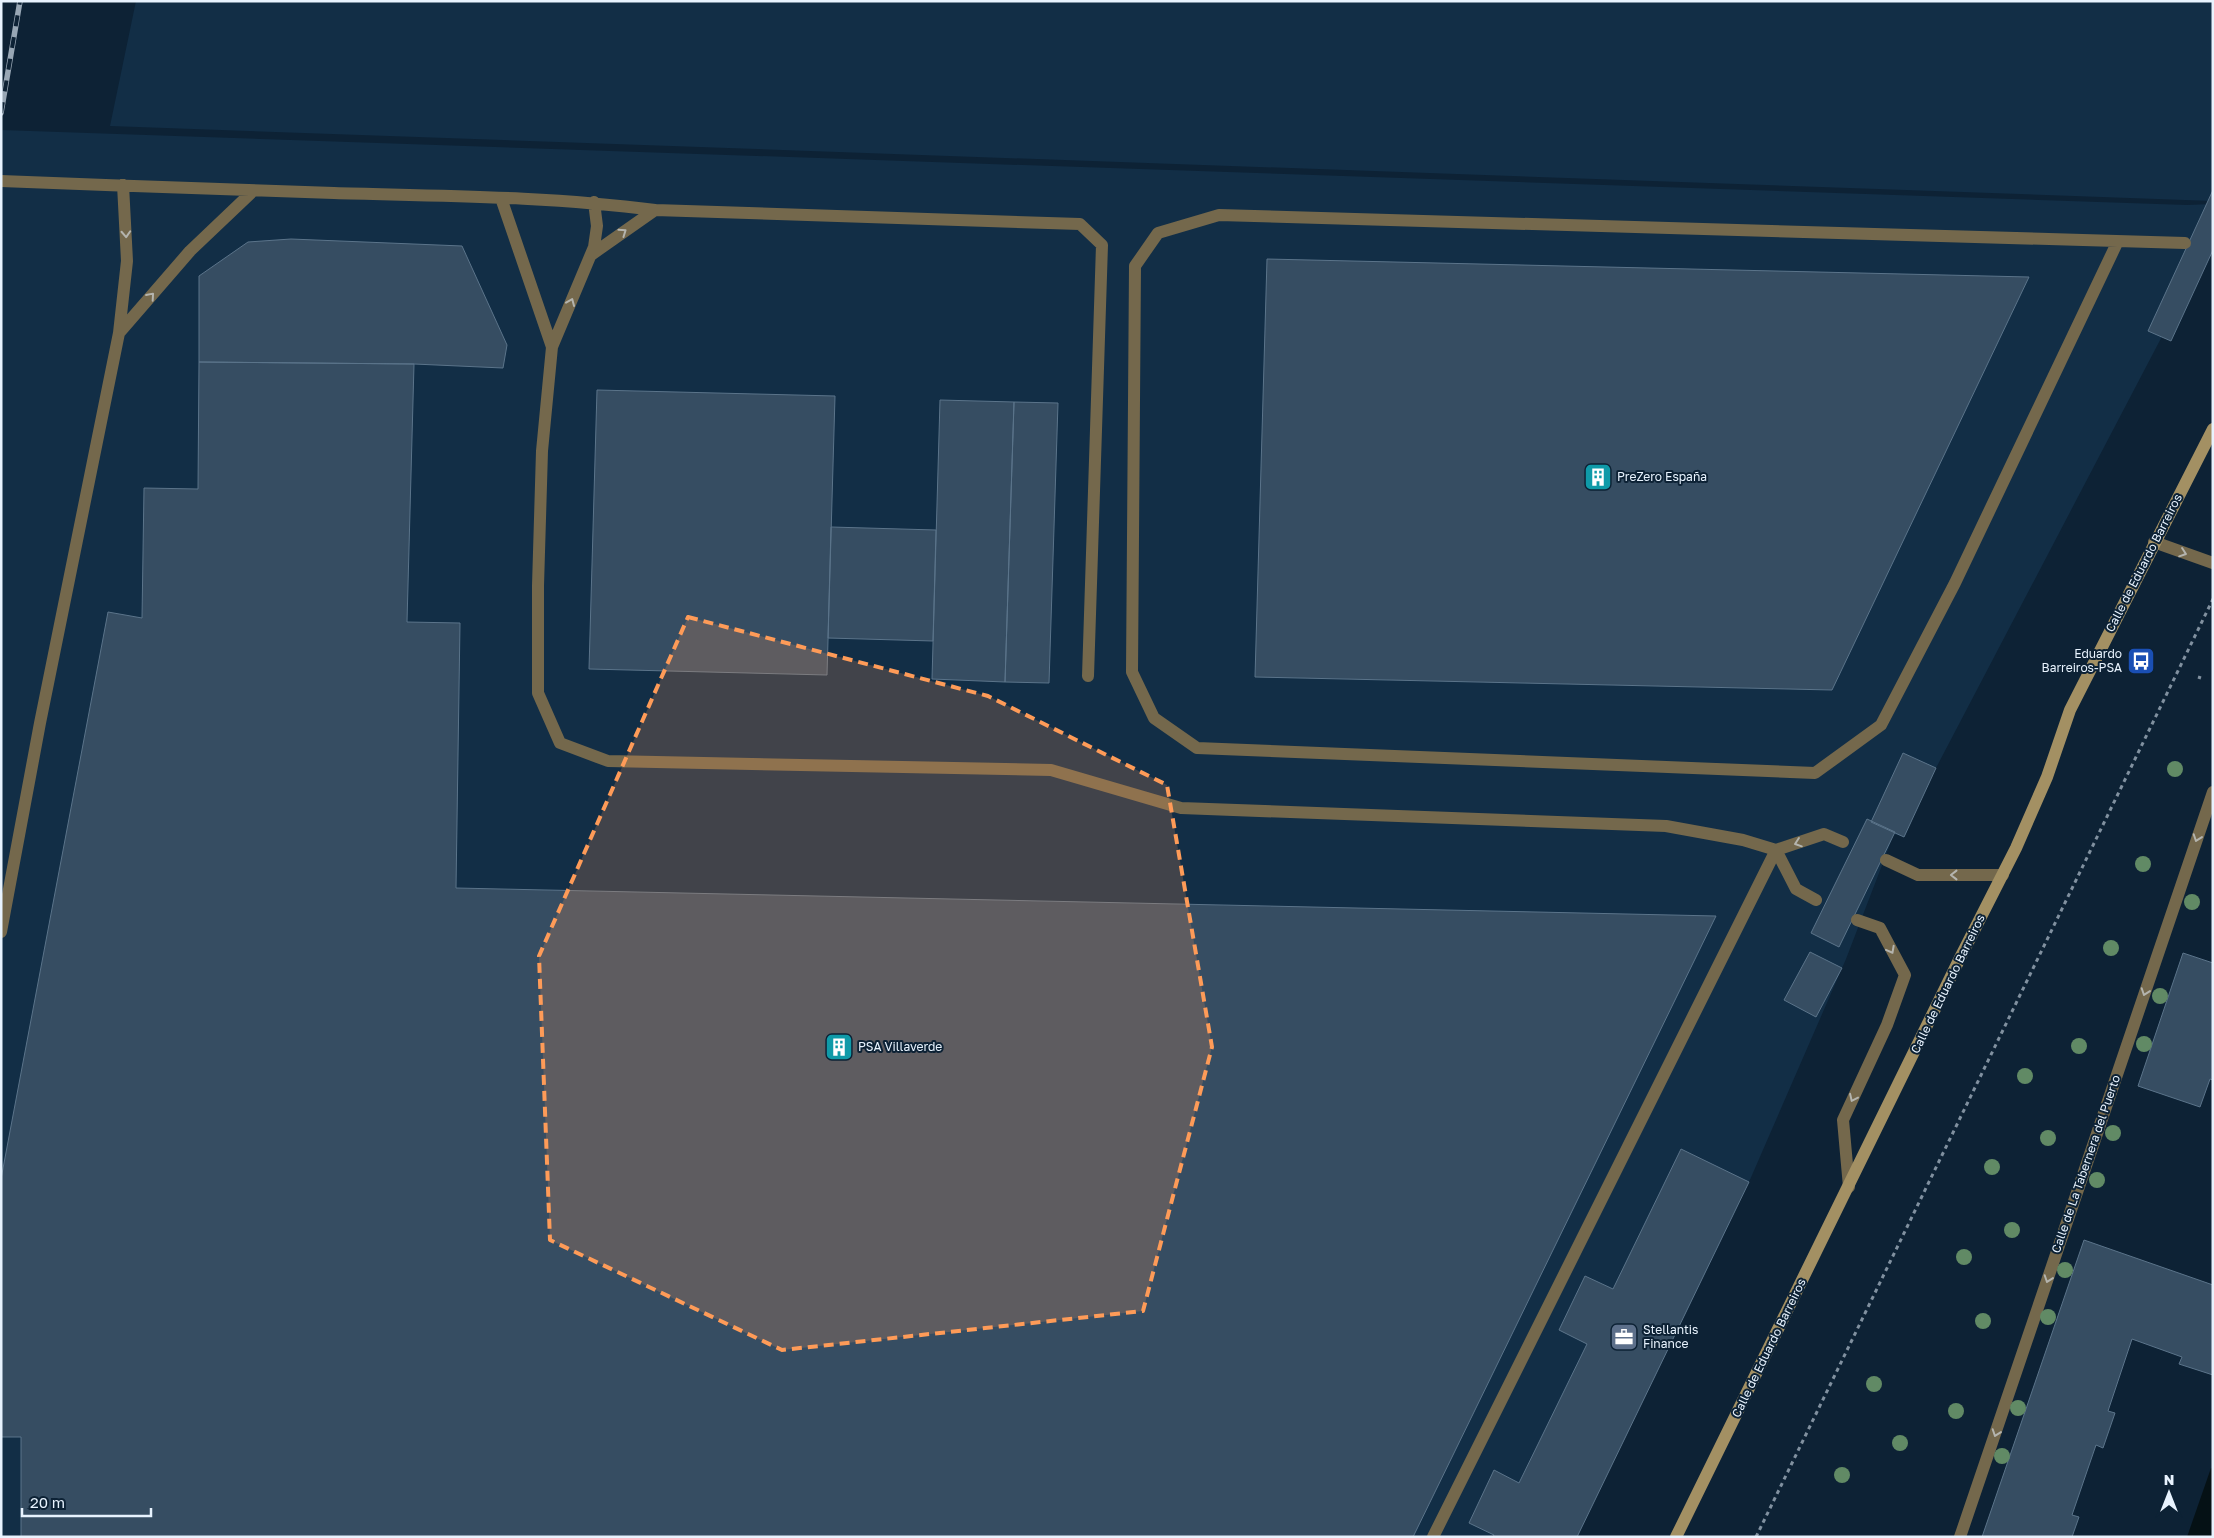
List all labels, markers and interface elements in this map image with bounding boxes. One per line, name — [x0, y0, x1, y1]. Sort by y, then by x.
one-way arrow — [617, 229, 627, 238]
one-way arrow — [120, 230, 131, 238]
one-way arrow — [145, 293, 154, 302]
one-way arrow — [564, 298, 575, 307]
building icon: PreZero España — [1583, 462, 1613, 492]
place label: PreZero España — [1617, 469, 1707, 484]
street label: Calle de Eduardo Barreiros — [2102, 491, 2185, 634]
one-way arrow — [2179, 547, 2187, 557]
place label: Eduardo Barreiros-PSA — [2042, 646, 2122, 675]
bus stop icon: Eduardo Barreiros-PSA — [2126, 646, 2156, 676]
one-way arrow — [2193, 834, 2203, 842]
one-way arrow — [1794, 837, 1802, 847]
one-way arrow — [1950, 870, 1958, 880]
street label: Calle de Eduardo Barreiros — [1907, 912, 1988, 1056]
one-way arrow — [1885, 945, 1895, 954]
one-way arrow — [2141, 988, 2151, 996]
building icon: PSA Villaverde — [824, 1032, 854, 1062]
place label: PSA Villaverde — [858, 1039, 942, 1054]
street label: Calle de La Tabernera del Puerto — [2048, 1073, 2123, 1255]
one-way arrow — [1848, 1093, 1859, 1102]
one-way arrow — [2044, 1274, 2054, 1282]
street label: Calle de Eduardo Barreiros — [1728, 1276, 1809, 1420]
office icon: Stellantis Finance — [1609, 1322, 1639, 1352]
place label: Stellantis Finance — [1643, 1322, 1698, 1351]
one-way arrow — [1991, 1428, 2001, 1436]
north arrow — [2144, 1468, 2194, 1518]
text: N — [2164, 1471, 2174, 1488]
scale bar — [22, 1486, 151, 1518]
text: 20 m — [30, 1493, 65, 1511]

